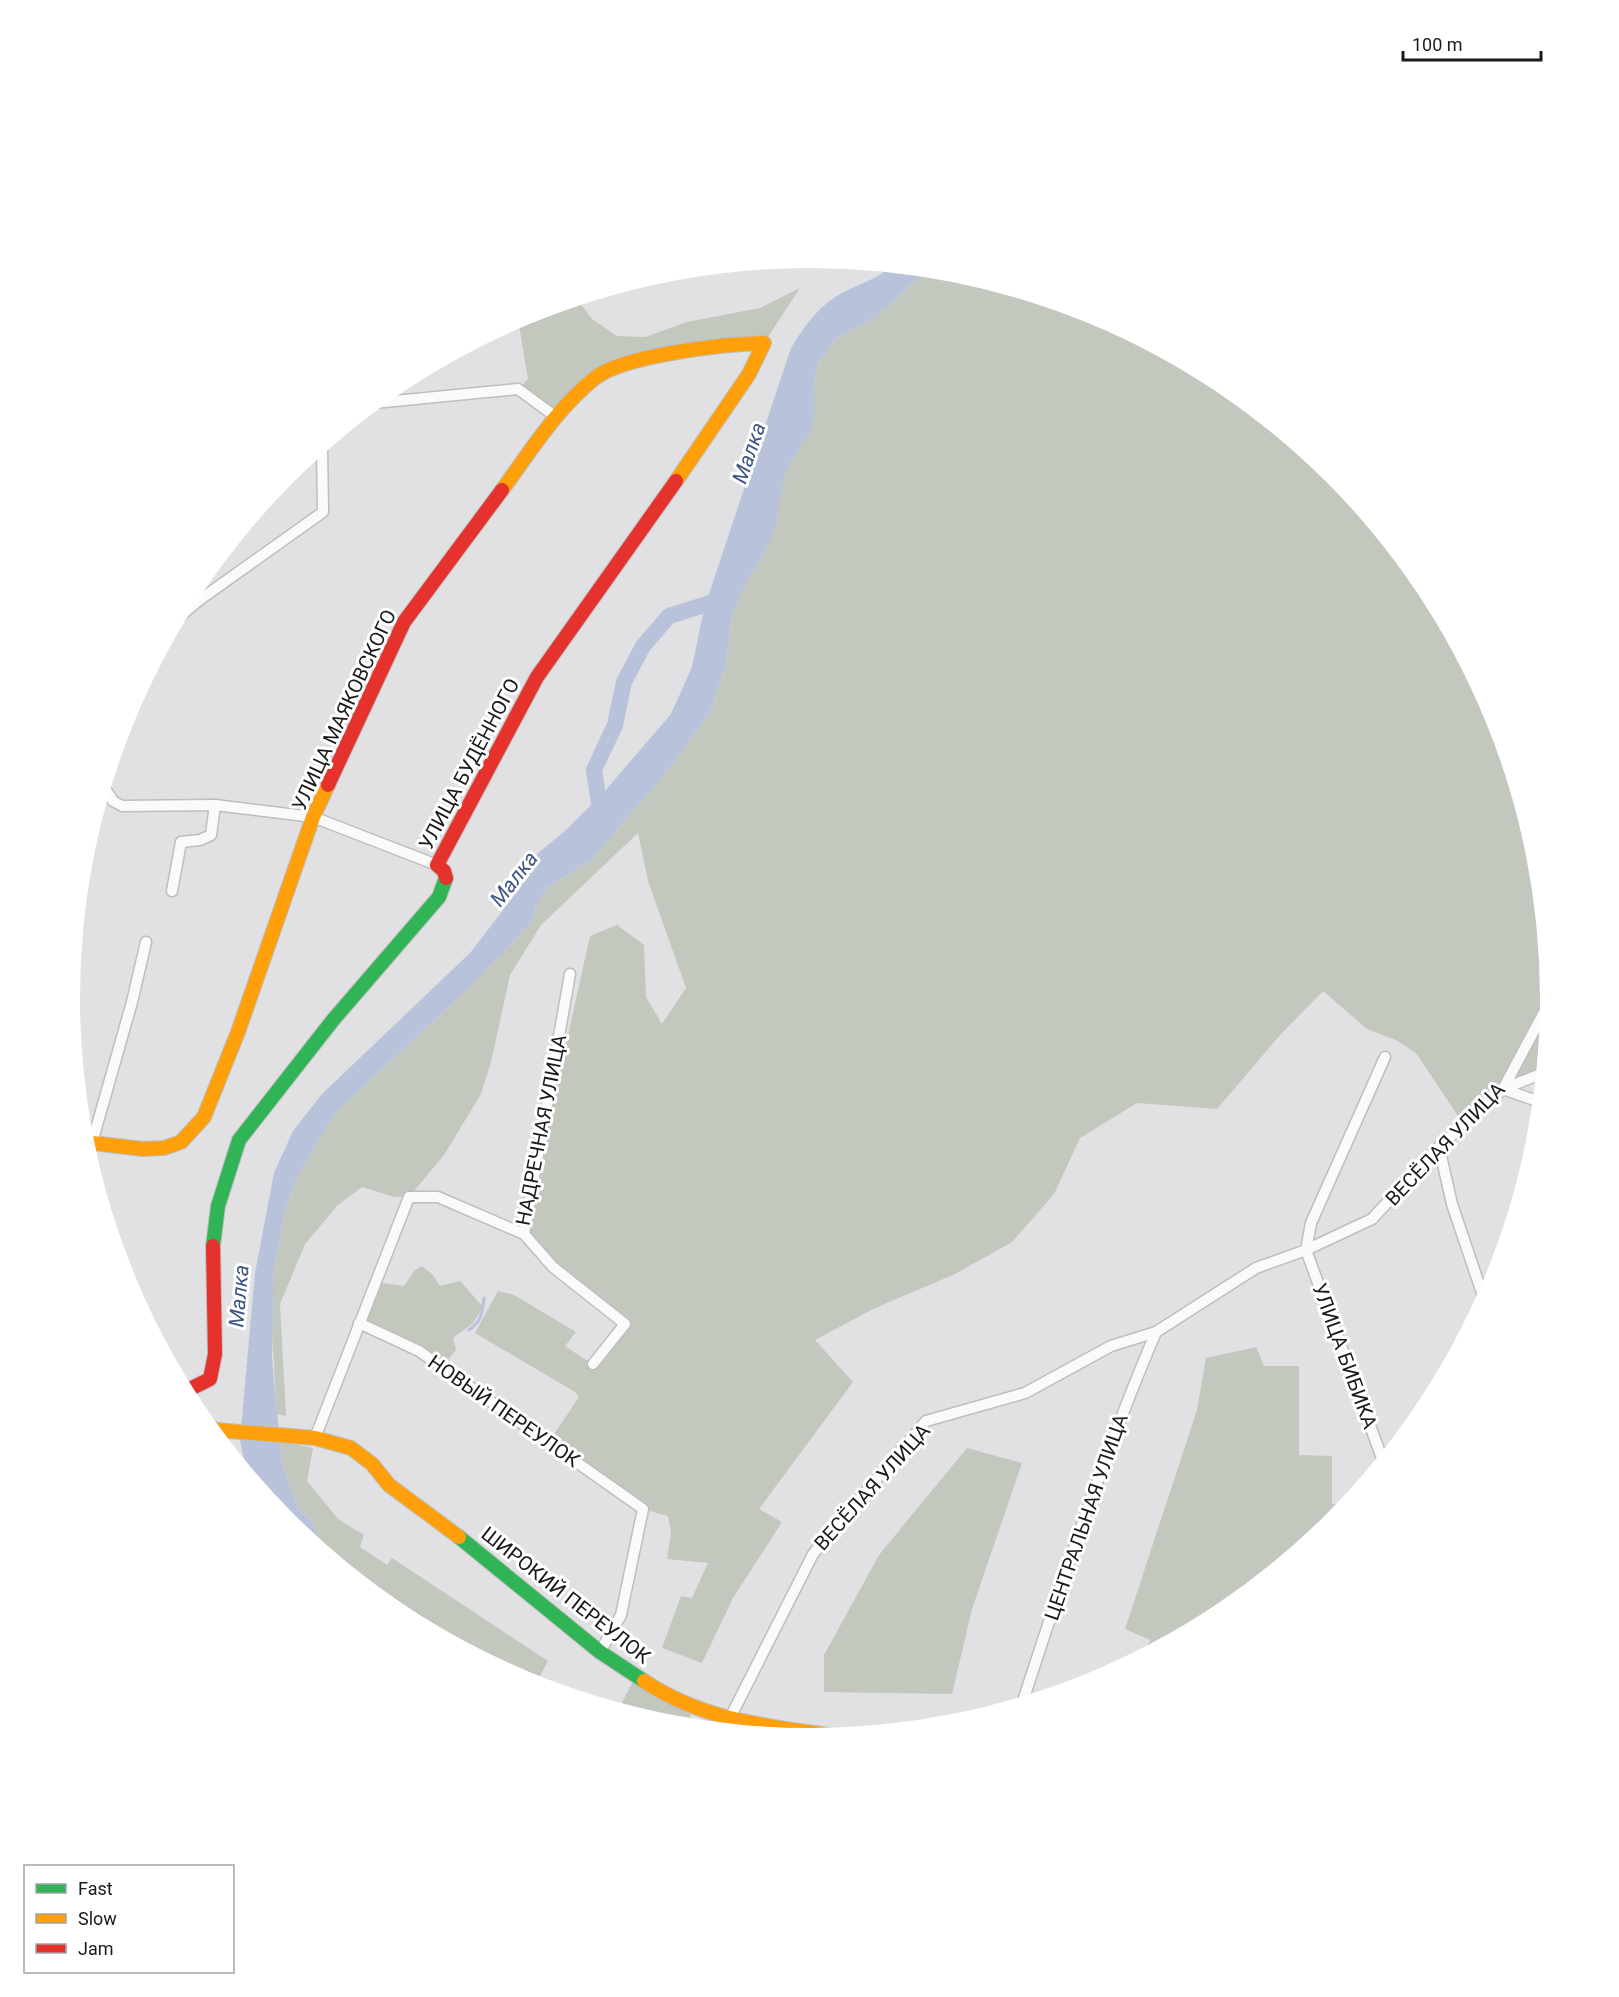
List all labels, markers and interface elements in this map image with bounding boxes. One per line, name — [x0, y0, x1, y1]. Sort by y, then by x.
scale bar — [1403, 24, 1541, 62]
text: 100 m — [1412, 34, 1463, 55]
water label: Малка — [727, 419, 771, 487]
street label: УЛИЦА МАЯКОВСКОГО — [287, 606, 401, 814]
street label: УЛИЦА БУДЁННОГО — [414, 674, 524, 854]
water label: Малка — [485, 847, 543, 911]
street label: НАДРЕЧНАЯ УЛИЦА — [511, 1033, 571, 1227]
street label: ВЕСЁЛАЯ УЛИЦА — [1380, 1078, 1510, 1210]
water label: Малка — [224, 1264, 254, 1328]
street label: УЛИЦА БИБИКА — [1308, 1280, 1382, 1432]
street label: НОВЫЙ ПЕРЕУЛОК — [424, 1350, 585, 1472]
street label: ЦЕНТРАЛЬНАЯ УЛИЦА — [1039, 1411, 1133, 1623]
street label: ВЕСЁЛАЯ УЛИЦА — [809, 1419, 935, 1555]
street label: ШИРОКИЙ ПЕРЕУЛОК — [477, 1521, 656, 1669]
legend — [24, 1865, 234, 1973]
text: Fast — [78, 1878, 113, 1899]
text: Slow — [78, 1908, 117, 1929]
text: Jam — [78, 1938, 114, 1959]

